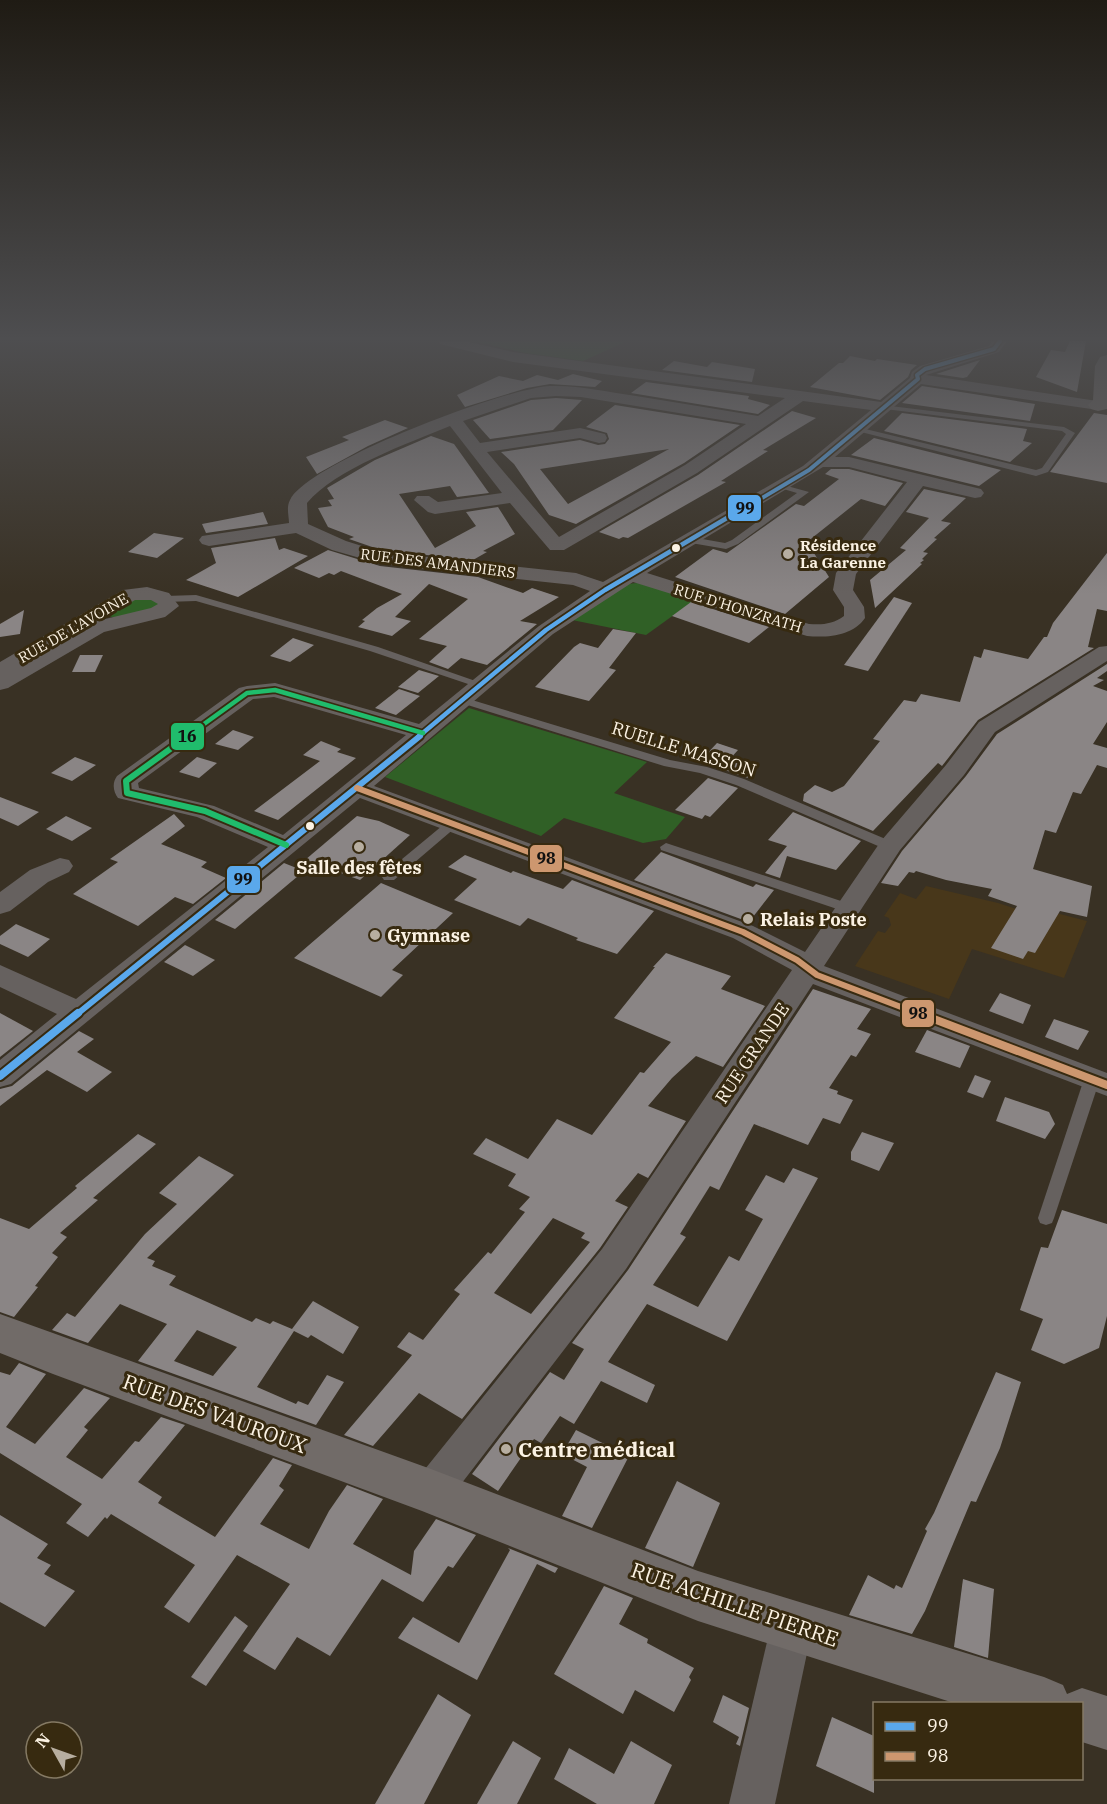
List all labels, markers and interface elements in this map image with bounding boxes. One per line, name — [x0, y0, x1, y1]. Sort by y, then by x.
line badge: 99 — [727, 494, 762, 522]
text: 99 — [735, 498, 755, 518]
place label: Résidence La Garenne — [800, 536, 886, 572]
unlabelled marker — [670, 542, 682, 554]
street label: RUE DES AMANDIERS — [359, 544, 517, 582]
marker: Résidence La Garenne — [781, 547, 795, 561]
street label: RUE D'HONZRATH — [672, 579, 804, 637]
street label: RUE DE L'AVOINE — [14, 589, 132, 667]
street label: RUELLE MASSON — [609, 716, 759, 782]
line badge: 16 — [170, 722, 205, 751]
text: 16 — [177, 726, 197, 746]
unlabelled marker — [304, 820, 316, 832]
marker: Salle des fêtes — [352, 840, 366, 854]
line badge: 98 — [529, 844, 563, 873]
text: 98 — [536, 848, 556, 868]
place label: Salle des fêtes — [296, 856, 422, 879]
line badge: 99 — [226, 865, 261, 894]
text: 99 — [233, 869, 253, 889]
place label: Relais Poste — [760, 908, 867, 931]
marker: Relais Poste — [741, 912, 755, 926]
place label: Gymnase — [387, 924, 470, 947]
marker: Gymnase — [368, 928, 382, 942]
street label: RUE GRANDE — [710, 998, 794, 1108]
line badge: 98 — [901, 999, 935, 1028]
text: 98 — [908, 1003, 928, 1023]
street label: RUE DES VAUROUX — [119, 1367, 311, 1459]
place label: Centre médical — [518, 1435, 675, 1463]
marker: Centre médical — [499, 1442, 513, 1456]
street label: RUE ACHILLE PIERRE — [627, 1555, 843, 1653]
legend — [873, 1702, 1083, 1780]
text: 99 — [927, 1714, 949, 1737]
north arrow — [24, 1720, 84, 1780]
text: N — [31, 1729, 54, 1752]
text: 98 — [927, 1744, 949, 1767]

